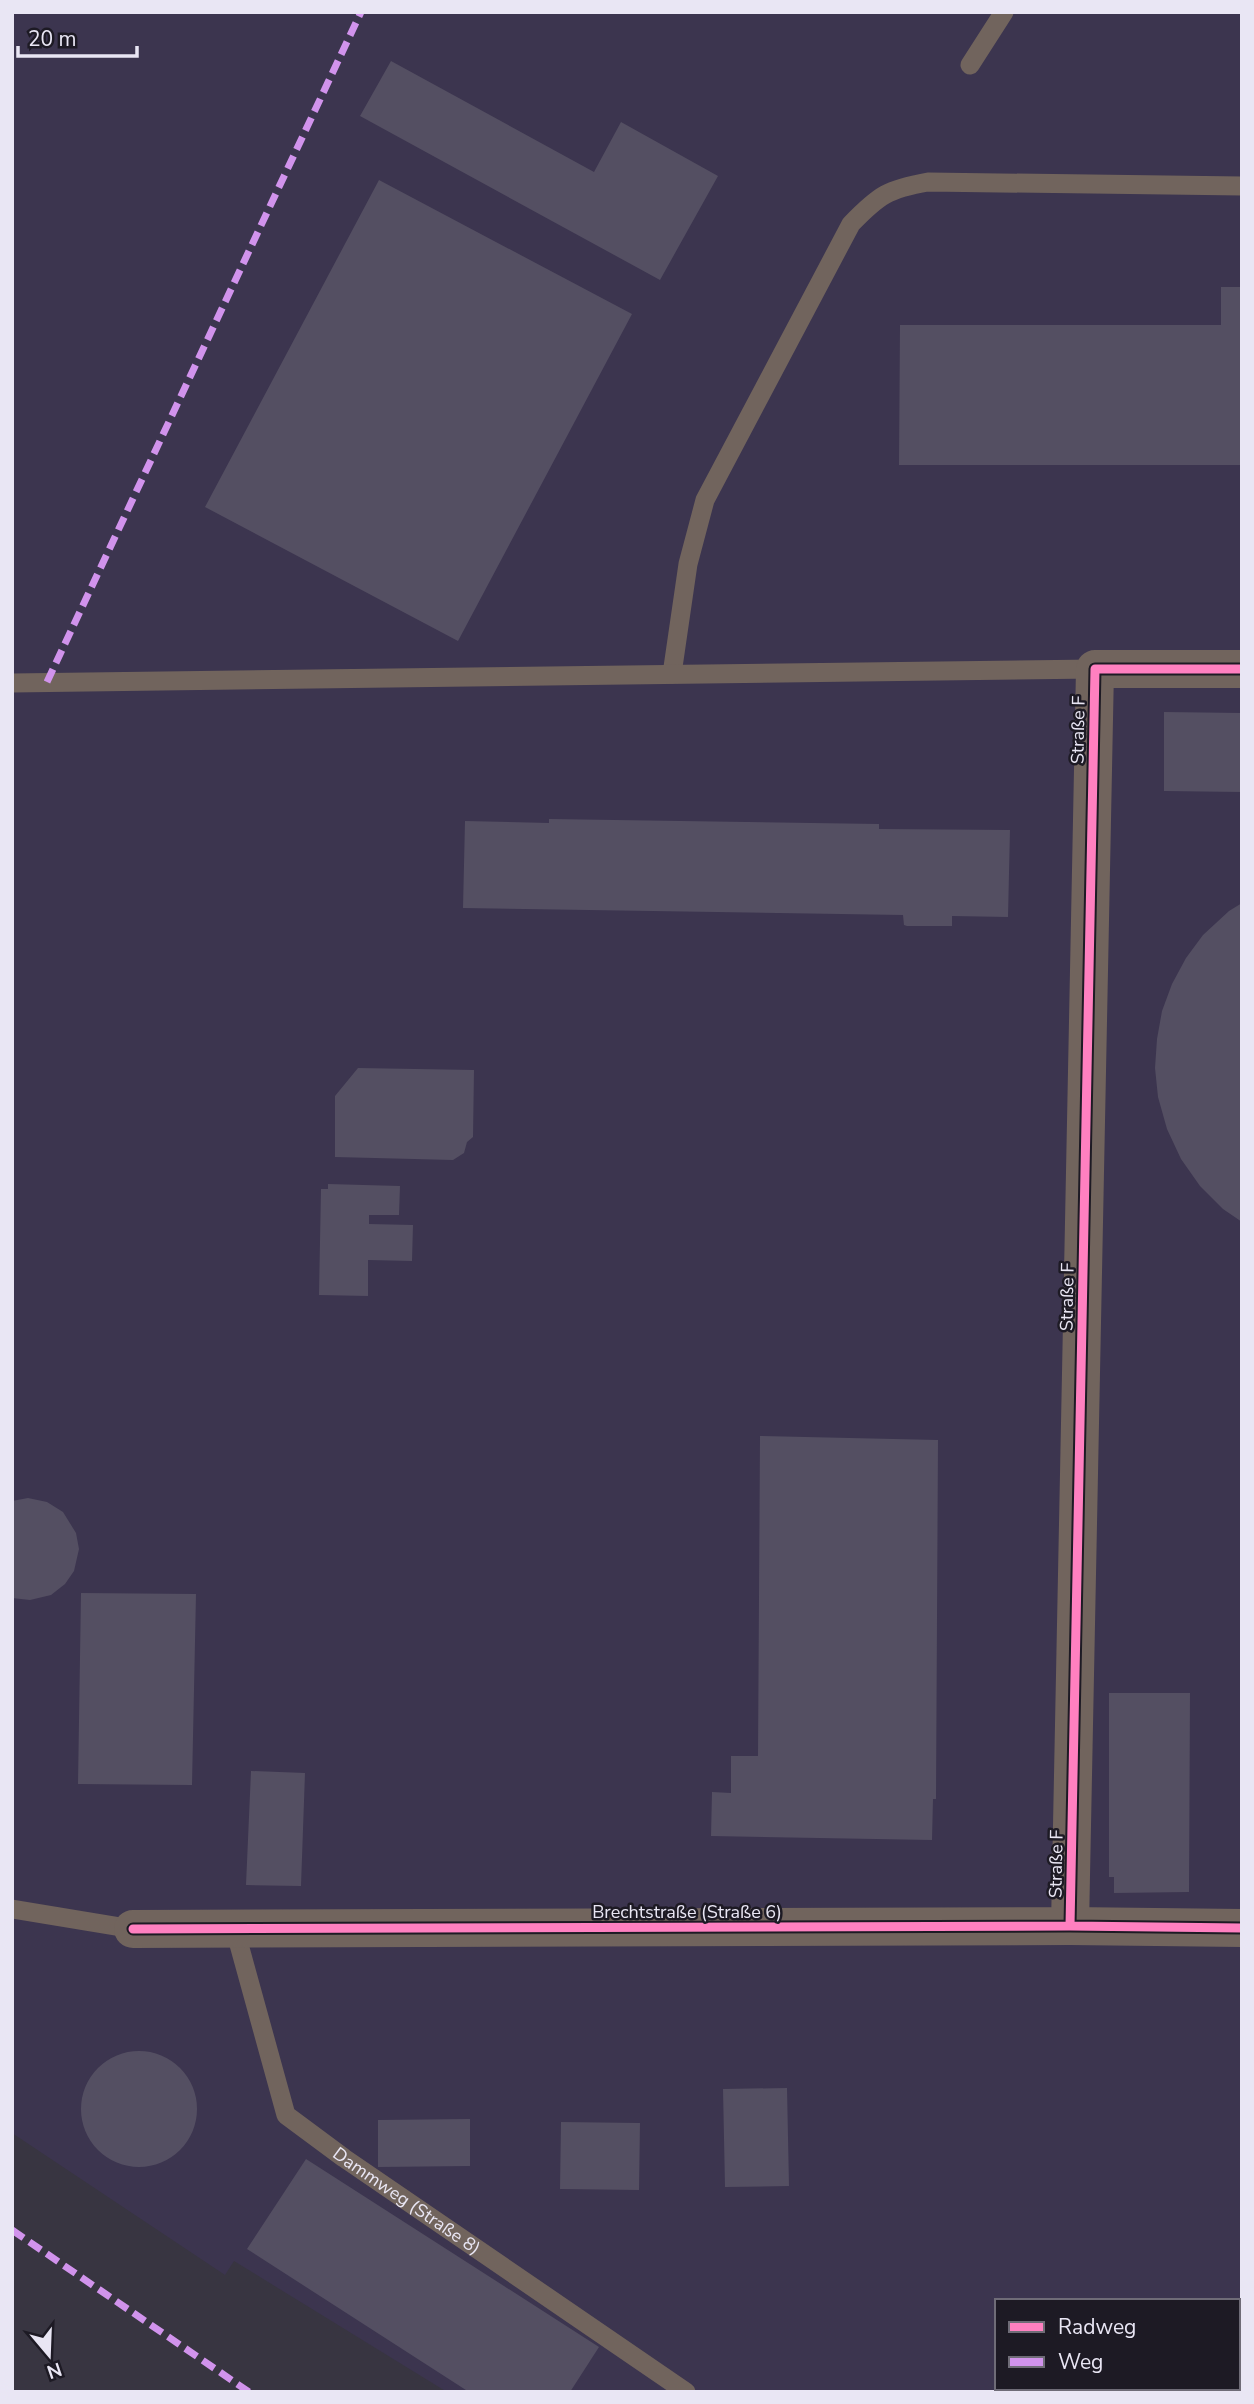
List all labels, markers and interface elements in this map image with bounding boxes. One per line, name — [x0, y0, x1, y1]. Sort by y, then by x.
scale bar — [18, 14, 136, 58]
text: 20 m — [28, 25, 77, 53]
street label: Straße F — [1065, 695, 1091, 764]
street label: Straße F — [1054, 1262, 1080, 1331]
street label: Straße F — [1043, 1829, 1069, 1898]
street label: Brechtstraße (Straße 6) — [592, 1900, 782, 1924]
street label: Dammweg (Straße 8) — [328, 2142, 485, 2260]
legend — [995, 2299, 1240, 2390]
text: Radweg — [1058, 2313, 1136, 2341]
north arrow — [14, 2320, 84, 2390]
text: Weg — [1058, 2348, 1103, 2376]
text: N — [43, 2356, 65, 2385]

